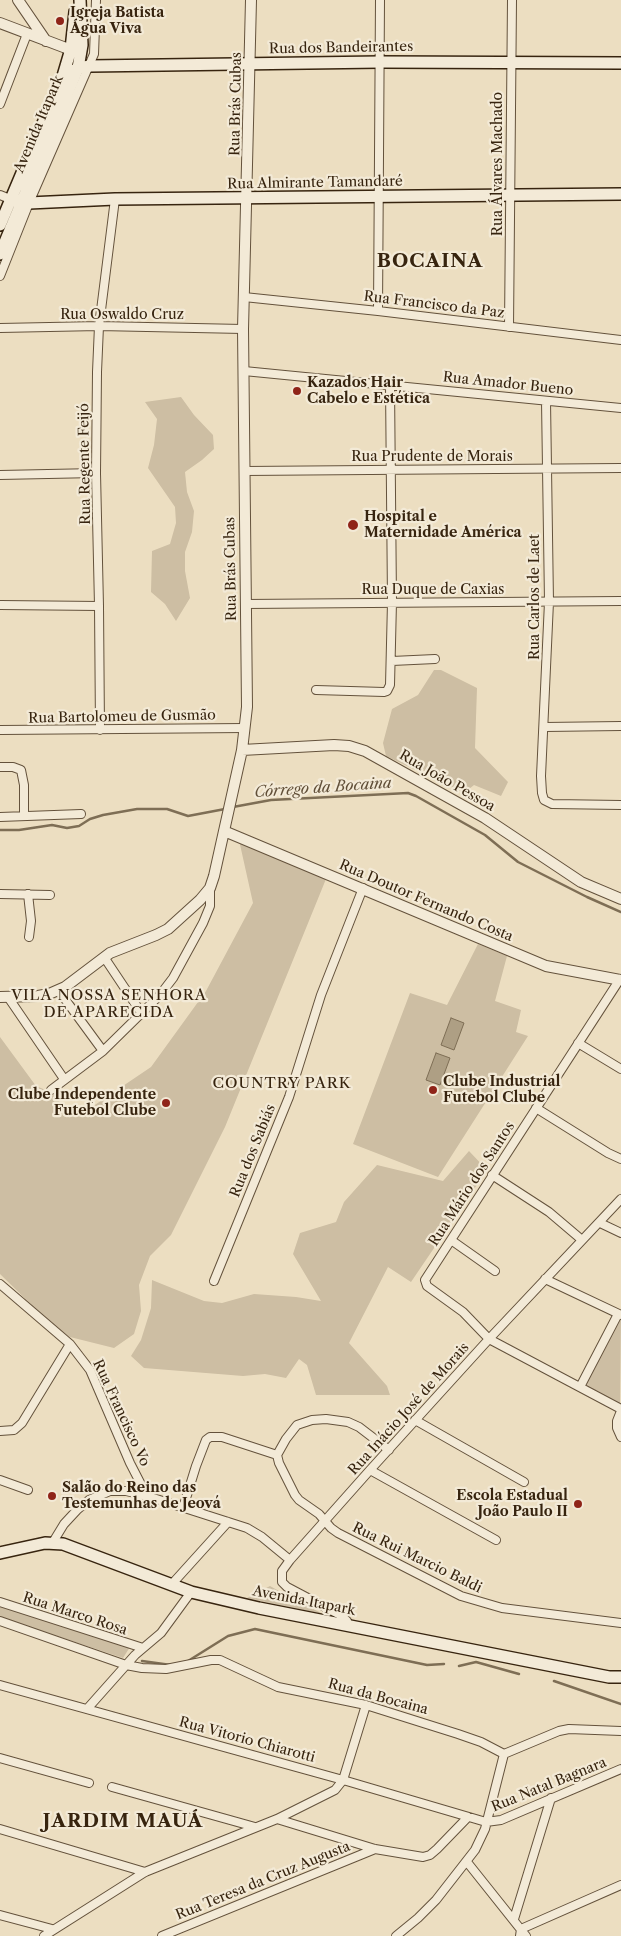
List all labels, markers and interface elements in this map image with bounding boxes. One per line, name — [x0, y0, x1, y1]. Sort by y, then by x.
place label: Igreja Batista Água Viva — [70, 5, 164, 38]
marker: Igreja Batista Água Viva — [54, 15, 66, 27]
street label: Rua dos Bandeirantes — [269, 38, 413, 58]
street label: Rua Brás Cubas — [227, 52, 245, 156]
street label: Avenida Itapark — [11, 73, 67, 175]
street label: Rua Álvares Machado — [490, 92, 506, 236]
street label: Rua Almirante Tamandaré — [227, 173, 403, 193]
district label: BOCAINA — [376, 251, 484, 273]
street label: Rua Francisco da Paz — [363, 288, 505, 322]
street label: Rua Oswaldo Cruz — [60, 307, 184, 323]
street label: Rua Amador Bueno — [442, 369, 574, 399]
place label: Kazados Hair Cabelo e Estética — [307, 375, 430, 408]
marker: Kazados Hair Cabelo e Estética — [291, 385, 303, 397]
street label: Rua Regente Feijó — [76, 403, 94, 525]
street label: Rua Prudente de Morais — [351, 449, 513, 465]
place label: Hospital e Maternidade América — [364, 509, 522, 542]
street label: Rua Brás Cubas — [222, 517, 240, 621]
marker: Hospital e Maternidade América — [346, 518, 360, 532]
street label: Rua Carlos de Laet — [527, 534, 543, 660]
street label: Rua Duque de Caxias — [362, 582, 504, 598]
street label: Rua Bartolomeu de Gusmão — [28, 707, 216, 727]
street label: Rua João Pessoa — [396, 747, 498, 815]
water label: Córrego da Bocaina — [254, 774, 392, 802]
street label: Rua Doutor Fernando Costa — [336, 857, 516, 945]
district label: VILA NOSSA SENHORA DE APARECIDA — [9, 987, 209, 1022]
place label: Clube Industrial Futebol Clube — [443, 1074, 560, 1106]
district label: COUNTRY PARK — [211, 1075, 353, 1093]
marker: Clube Industrial Futebol Clube — [427, 1084, 439, 1096]
place label: Clube Independente Futebol Clube — [8, 1087, 156, 1120]
marker: Clube Independente Futebol Clube — [160, 1097, 172, 1109]
street label: Rua dos Sabiás — [227, 1102, 279, 1200]
street label: Rua Mário dos Santos — [425, 1119, 519, 1249]
street label: Rua Inácio José de Morais — [345, 1339, 473, 1479]
street label: Rua Francisco Vo — [89, 1357, 153, 1469]
place label: Salão do Reino das Testemunhas de Jeová — [62, 1480, 221, 1512]
place label: Escola Estadual João Paulo II — [456, 1488, 568, 1520]
marker: Salão do Reino das Testemunhas de Jeová — [46, 1490, 58, 1502]
marker: Escola Estadual João Paulo II — [572, 1498, 584, 1510]
street label: Rua Rui Marcio Baldi — [350, 1519, 484, 1597]
street label: Avenida Itapark — [251, 1583, 357, 1619]
street label: Rua Marco Rosa — [21, 1589, 129, 1639]
street label: Rua da Bocaina — [326, 1676, 430, 1718]
street label: Rua Vitorio Chiarotti — [177, 1714, 317, 1766]
street label: Rua Natal Bagnara — [489, 1754, 609, 1816]
district label: JARDIM MAUÁ — [41, 1811, 205, 1833]
street label: Rua Teresa da Cruz Augusta — [173, 1838, 353, 1924]

